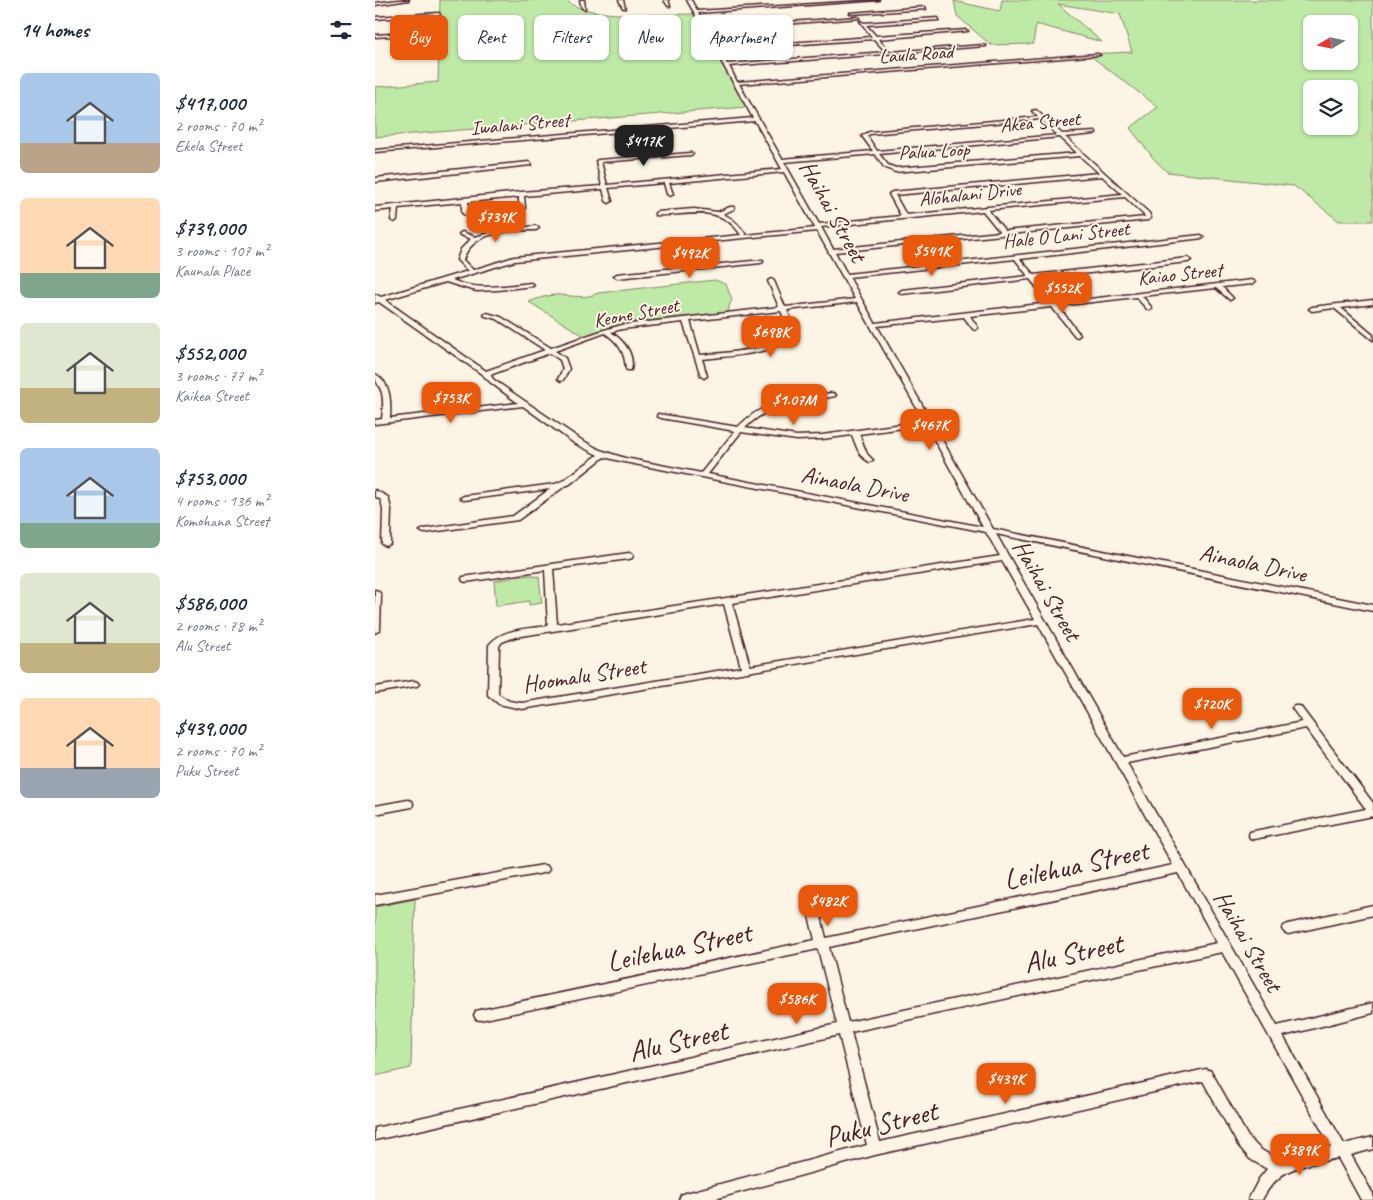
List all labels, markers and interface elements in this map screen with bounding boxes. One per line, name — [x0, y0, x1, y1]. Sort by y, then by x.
chip: Buy — [390, 15, 448, 60]
chip: Rent — [458, 15, 524, 60]
chip: Filters — [534, 15, 609, 60]
chip: New — [619, 15, 681, 60]
chip: Apartment — [691, 15, 793, 60]
north arrow — [1303, 15, 1357, 70]
map controls — [1303, 15, 1358, 135]
icon: filters — [327, 16, 355, 44]
text: 14 homes — [20, 17, 89, 43]
street label: Laula Road — [878, 39, 957, 69]
button: layers — [1303, 80, 1358, 135]
text: $417,000 — [175, 90, 245, 116]
icon: home — [60, 93, 120, 153]
street label: Akea Street — [999, 106, 1083, 138]
street label: Iwalani Street — [470, 107, 574, 141]
text: 2 rooms · 70 m² — [175, 116, 261, 136]
pin: $417K — [609, 124, 679, 167]
text: $417K — [626, 131, 662, 151]
text: Ekela Street — [175, 136, 242, 156]
street label: Palua Loop — [898, 137, 972, 165]
street label: Haihai Street — [793, 155, 874, 269]
street label: Alohalani Drive — [918, 176, 1024, 212]
pin: $739K — [461, 200, 531, 243]
text: $739K — [478, 207, 514, 227]
text: $739,000 — [175, 215, 245, 241]
street label: Hale O Lani Street — [1002, 216, 1133, 254]
icon: home — [60, 218, 120, 278]
pin: $541K — [897, 234, 967, 277]
pin: $492K — [655, 236, 725, 279]
text: 3 rooms · 107 m² — [175, 241, 269, 261]
text: $541K — [914, 241, 950, 261]
text: $492K — [672, 243, 708, 263]
street label: Kaiao Street — [1136, 257, 1227, 291]
text: Kaunala Place — [175, 261, 250, 281]
pin: $552K — [1028, 272, 1098, 314]
text: $552K — [1045, 278, 1081, 298]
street label: Keone Street — [591, 292, 683, 333]
pin: $698K — [736, 316, 806, 358]
text: $698K — [752, 322, 790, 342]
text: $552,000 — [175, 340, 245, 366]
icon: home — [60, 343, 120, 403]
text: 3 rooms · 77 m² — [175, 366, 261, 386]
pin: $753K — [416, 382, 486, 424]
pin: $1.07M — [753, 384, 835, 426]
text: Kaikea Street — [175, 386, 249, 406]
text: $753K — [433, 388, 469, 408]
text: $1.07M — [772, 390, 816, 410]
pin: $467K — [895, 408, 965, 451]
text: $467K — [911, 415, 949, 435]
street label: Ainaola Drive — [799, 459, 913, 509]
text: $753,000 — [175, 465, 245, 491]
icon: home — [60, 468, 120, 528]
text: 4 rooms · 136 m² — [175, 491, 269, 511]
text: Komohana Street — [175, 511, 269, 531]
street label: Haihai Street — [1006, 534, 1089, 648]
street label: Ainaola Drive — [1197, 537, 1311, 589]
text: $586,000 — [175, 590, 245, 616]
icon: home — [60, 593, 120, 653]
text: 2 rooms · 78 m² — [175, 616, 261, 636]
text: Alu Street — [175, 636, 230, 656]
street label: Hoomalu Street — [520, 650, 650, 700]
pin: $720K — [1177, 688, 1247, 730]
text: $720K — [1194, 694, 1230, 714]
text: $439,000 — [175, 715, 245, 741]
icon: home — [60, 718, 120, 778]
text: 2 rooms · 70 m² — [175, 741, 261, 761]
text: Puku Street — [175, 761, 238, 781]
street label: Leilehua Street — [1000, 831, 1154, 898]
pin: $482K — [793, 884, 863, 927]
street label: Haihai Street — [1207, 885, 1290, 999]
text: $482K — [810, 891, 846, 911]
street label: Leilehua Street — [603, 913, 757, 980]
street label: Alu Street — [1020, 924, 1128, 981]
pin: $586K — [762, 982, 832, 1025]
text: $586K — [778, 989, 816, 1009]
street label: Alu Street — [625, 1011, 733, 1070]
pin: $439K — [971, 1062, 1041, 1105]
text: $439K — [988, 1069, 1024, 1089]
street label: Puku Street — [821, 1092, 943, 1156]
pin: $389K — [1265, 1134, 1335, 1176]
text: $389K — [1282, 1140, 1318, 1160]

